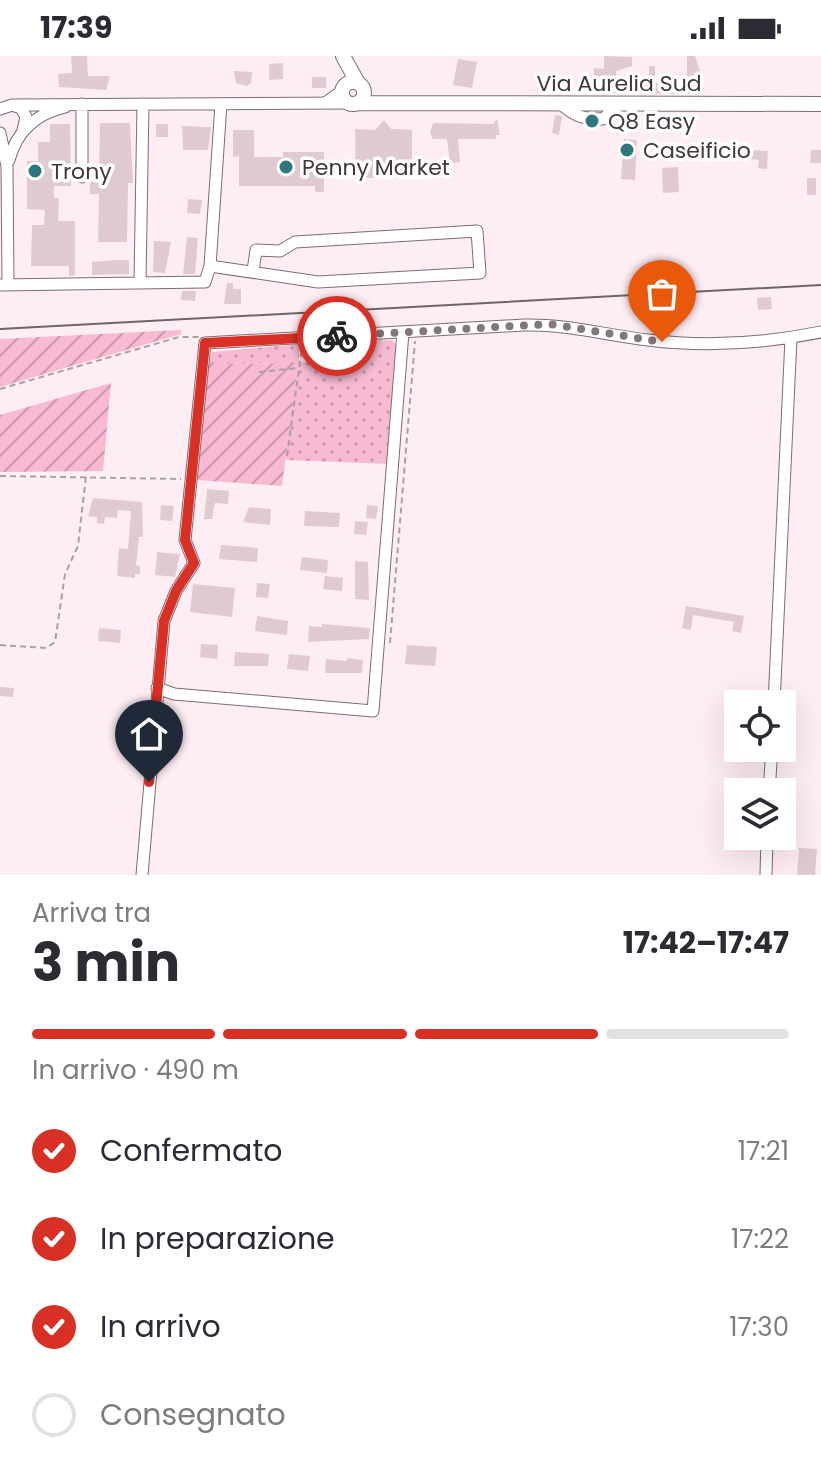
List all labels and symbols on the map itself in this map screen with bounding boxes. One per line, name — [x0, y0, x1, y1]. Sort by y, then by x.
street label: Via Aurelia Sud — [536, 68, 702, 99]
place label: Q8 Easy — [608, 106, 696, 137]
marker: Q8 Easy — [583, 112, 601, 130]
place label: Caseificio — [643, 135, 751, 166]
marker: Caseificio — [618, 141, 636, 159]
place label: Penny Market — [302, 152, 450, 183]
place label: Trony — [51, 156, 112, 187]
marker: Penny Market — [277, 158, 295, 176]
marker: Trony — [26, 162, 44, 180]
pin — [628, 260, 696, 342]
courier — [297, 296, 377, 376]
pin — [115, 700, 183, 782]

